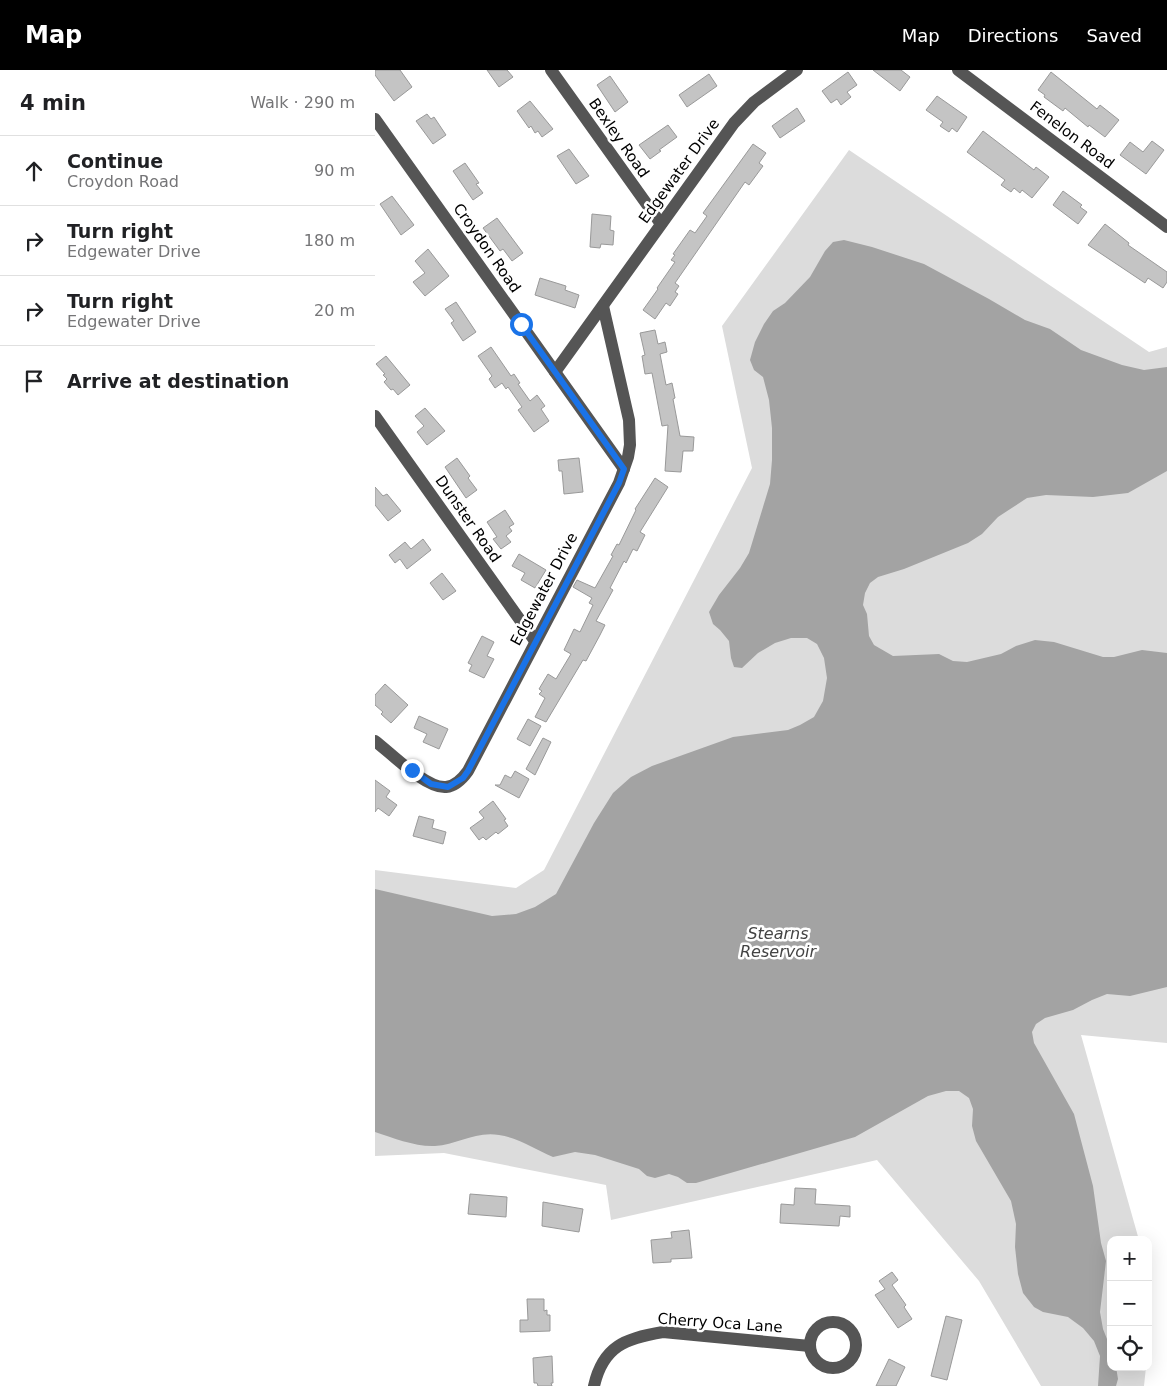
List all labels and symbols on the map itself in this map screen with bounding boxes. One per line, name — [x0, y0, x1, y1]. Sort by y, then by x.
street label: Bexley Road — [585, 95, 653, 181]
street label: Fenelon Road — [1026, 97, 1118, 173]
street label: Edgewater Drive — [635, 115, 723, 227]
street label: Croydon Road — [450, 200, 524, 296]
route start — [510, 313, 533, 336]
street label: Dunster Road — [431, 472, 505, 566]
street label: Edgewater Drive — [507, 529, 581, 649]
route end — [401, 759, 424, 782]
water label: Stearns Reservoir — [740, 924, 817, 961]
street label: Cherry Oca Lane — [657, 1310, 783, 1336]

